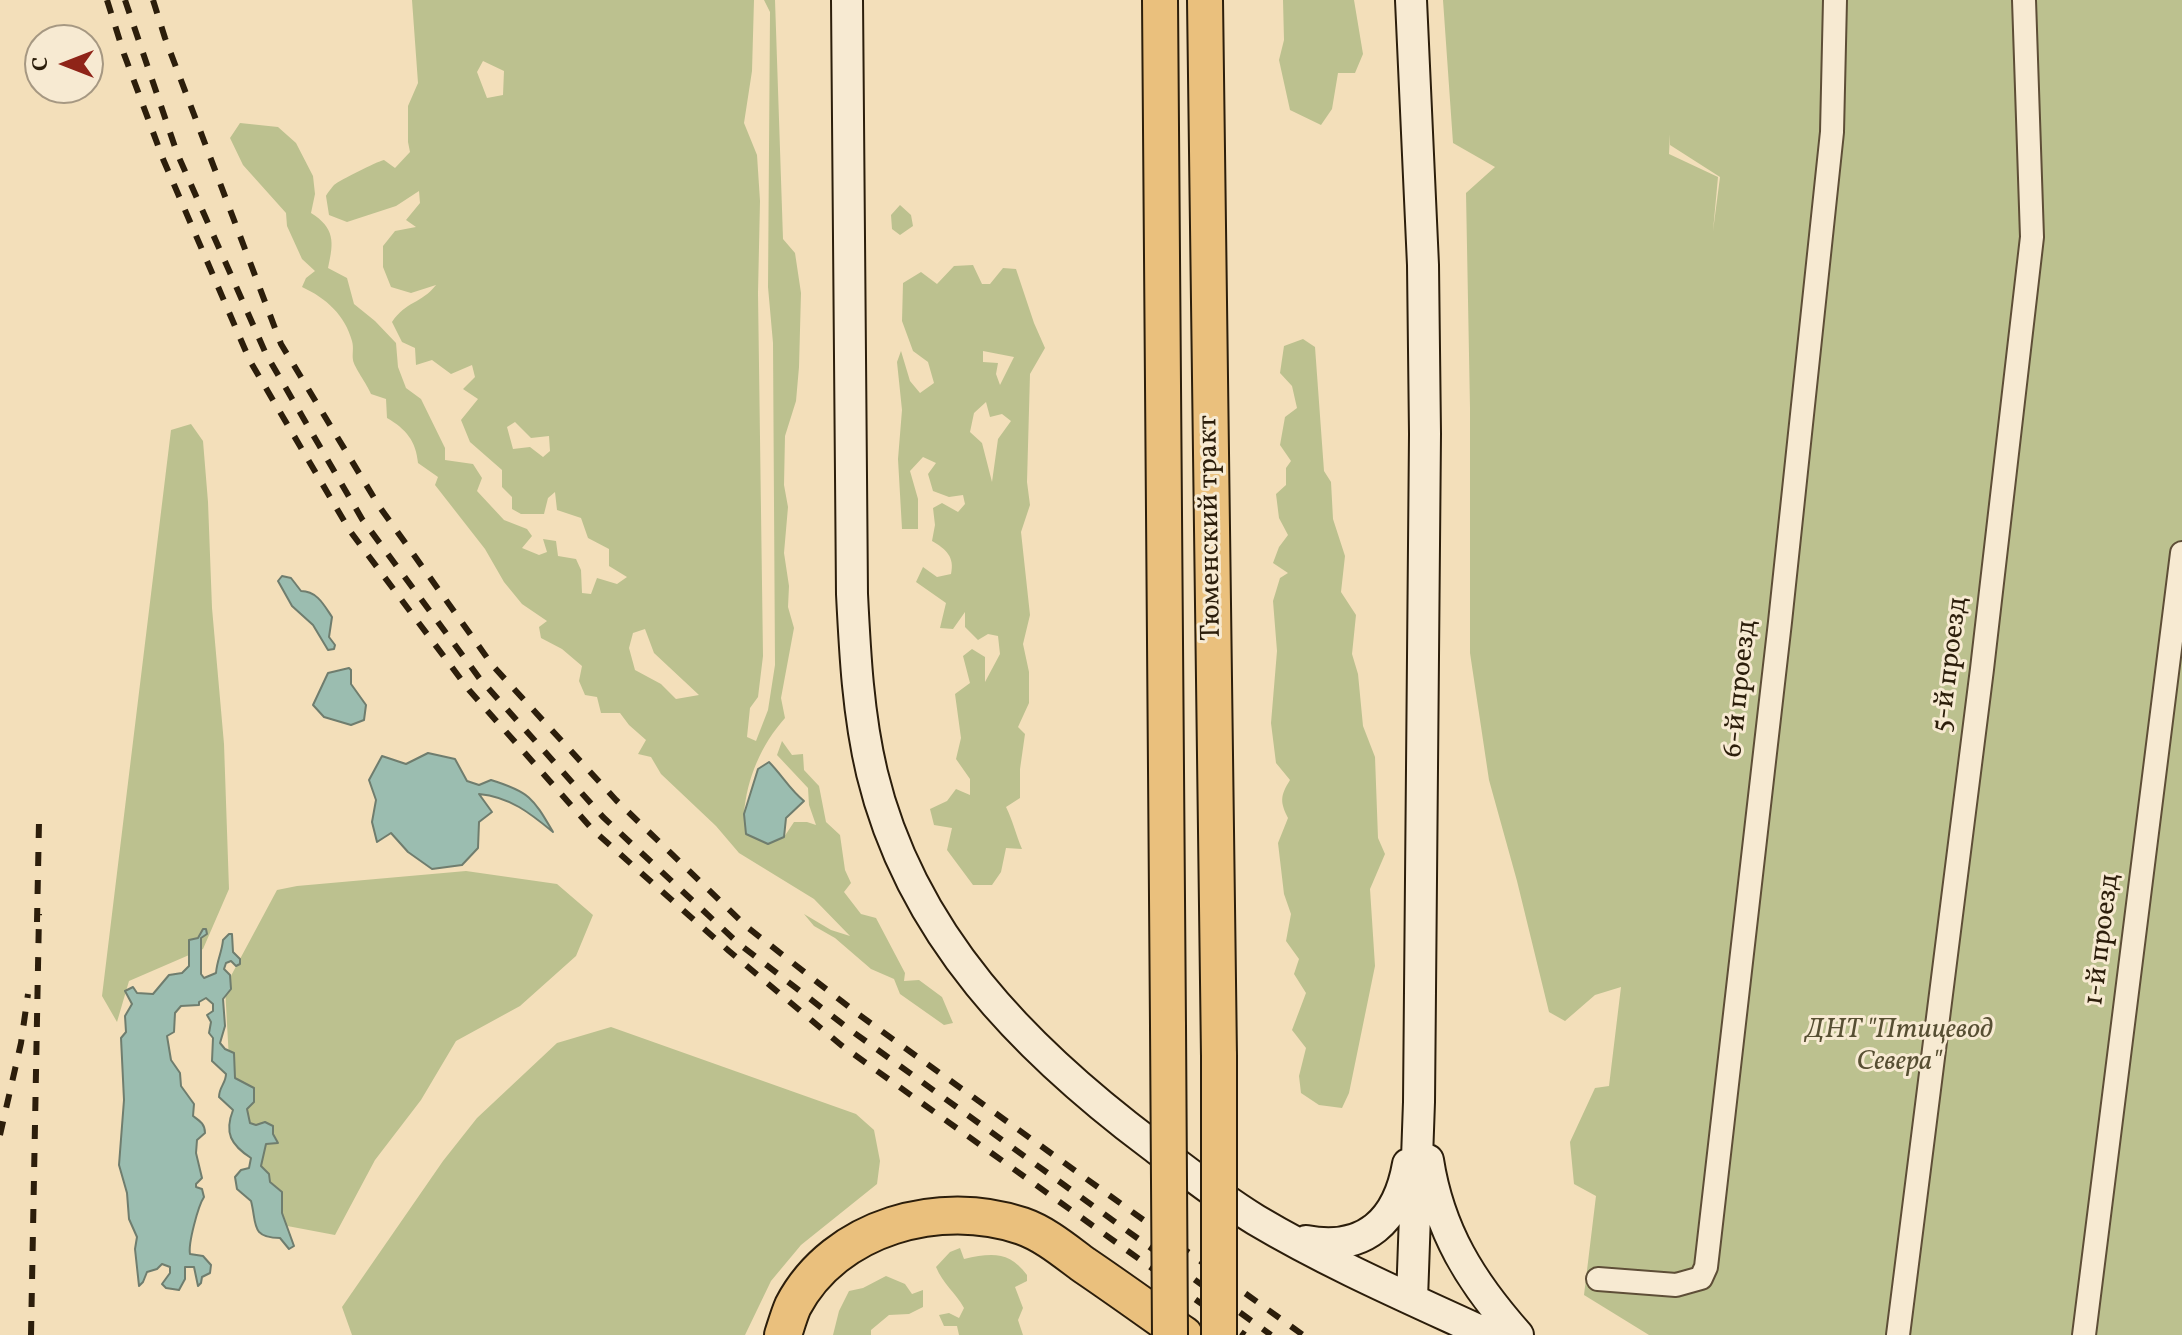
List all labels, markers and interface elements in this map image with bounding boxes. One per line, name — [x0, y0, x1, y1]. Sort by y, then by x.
north arrow — [24, 24, 104, 104]
text: С — [26, 57, 57, 71]
street label: Тюменский тракт — [1193, 415, 1231, 641]
street label: 5-й проезд — [1927, 595, 1977, 735]
street label: 6-й проезд — [1718, 619, 1766, 759]
street label: 1-й проезд — [2079, 872, 2129, 1008]
park label: ДНТ "Птицевод Севера" — [1805, 1015, 1993, 1081]

